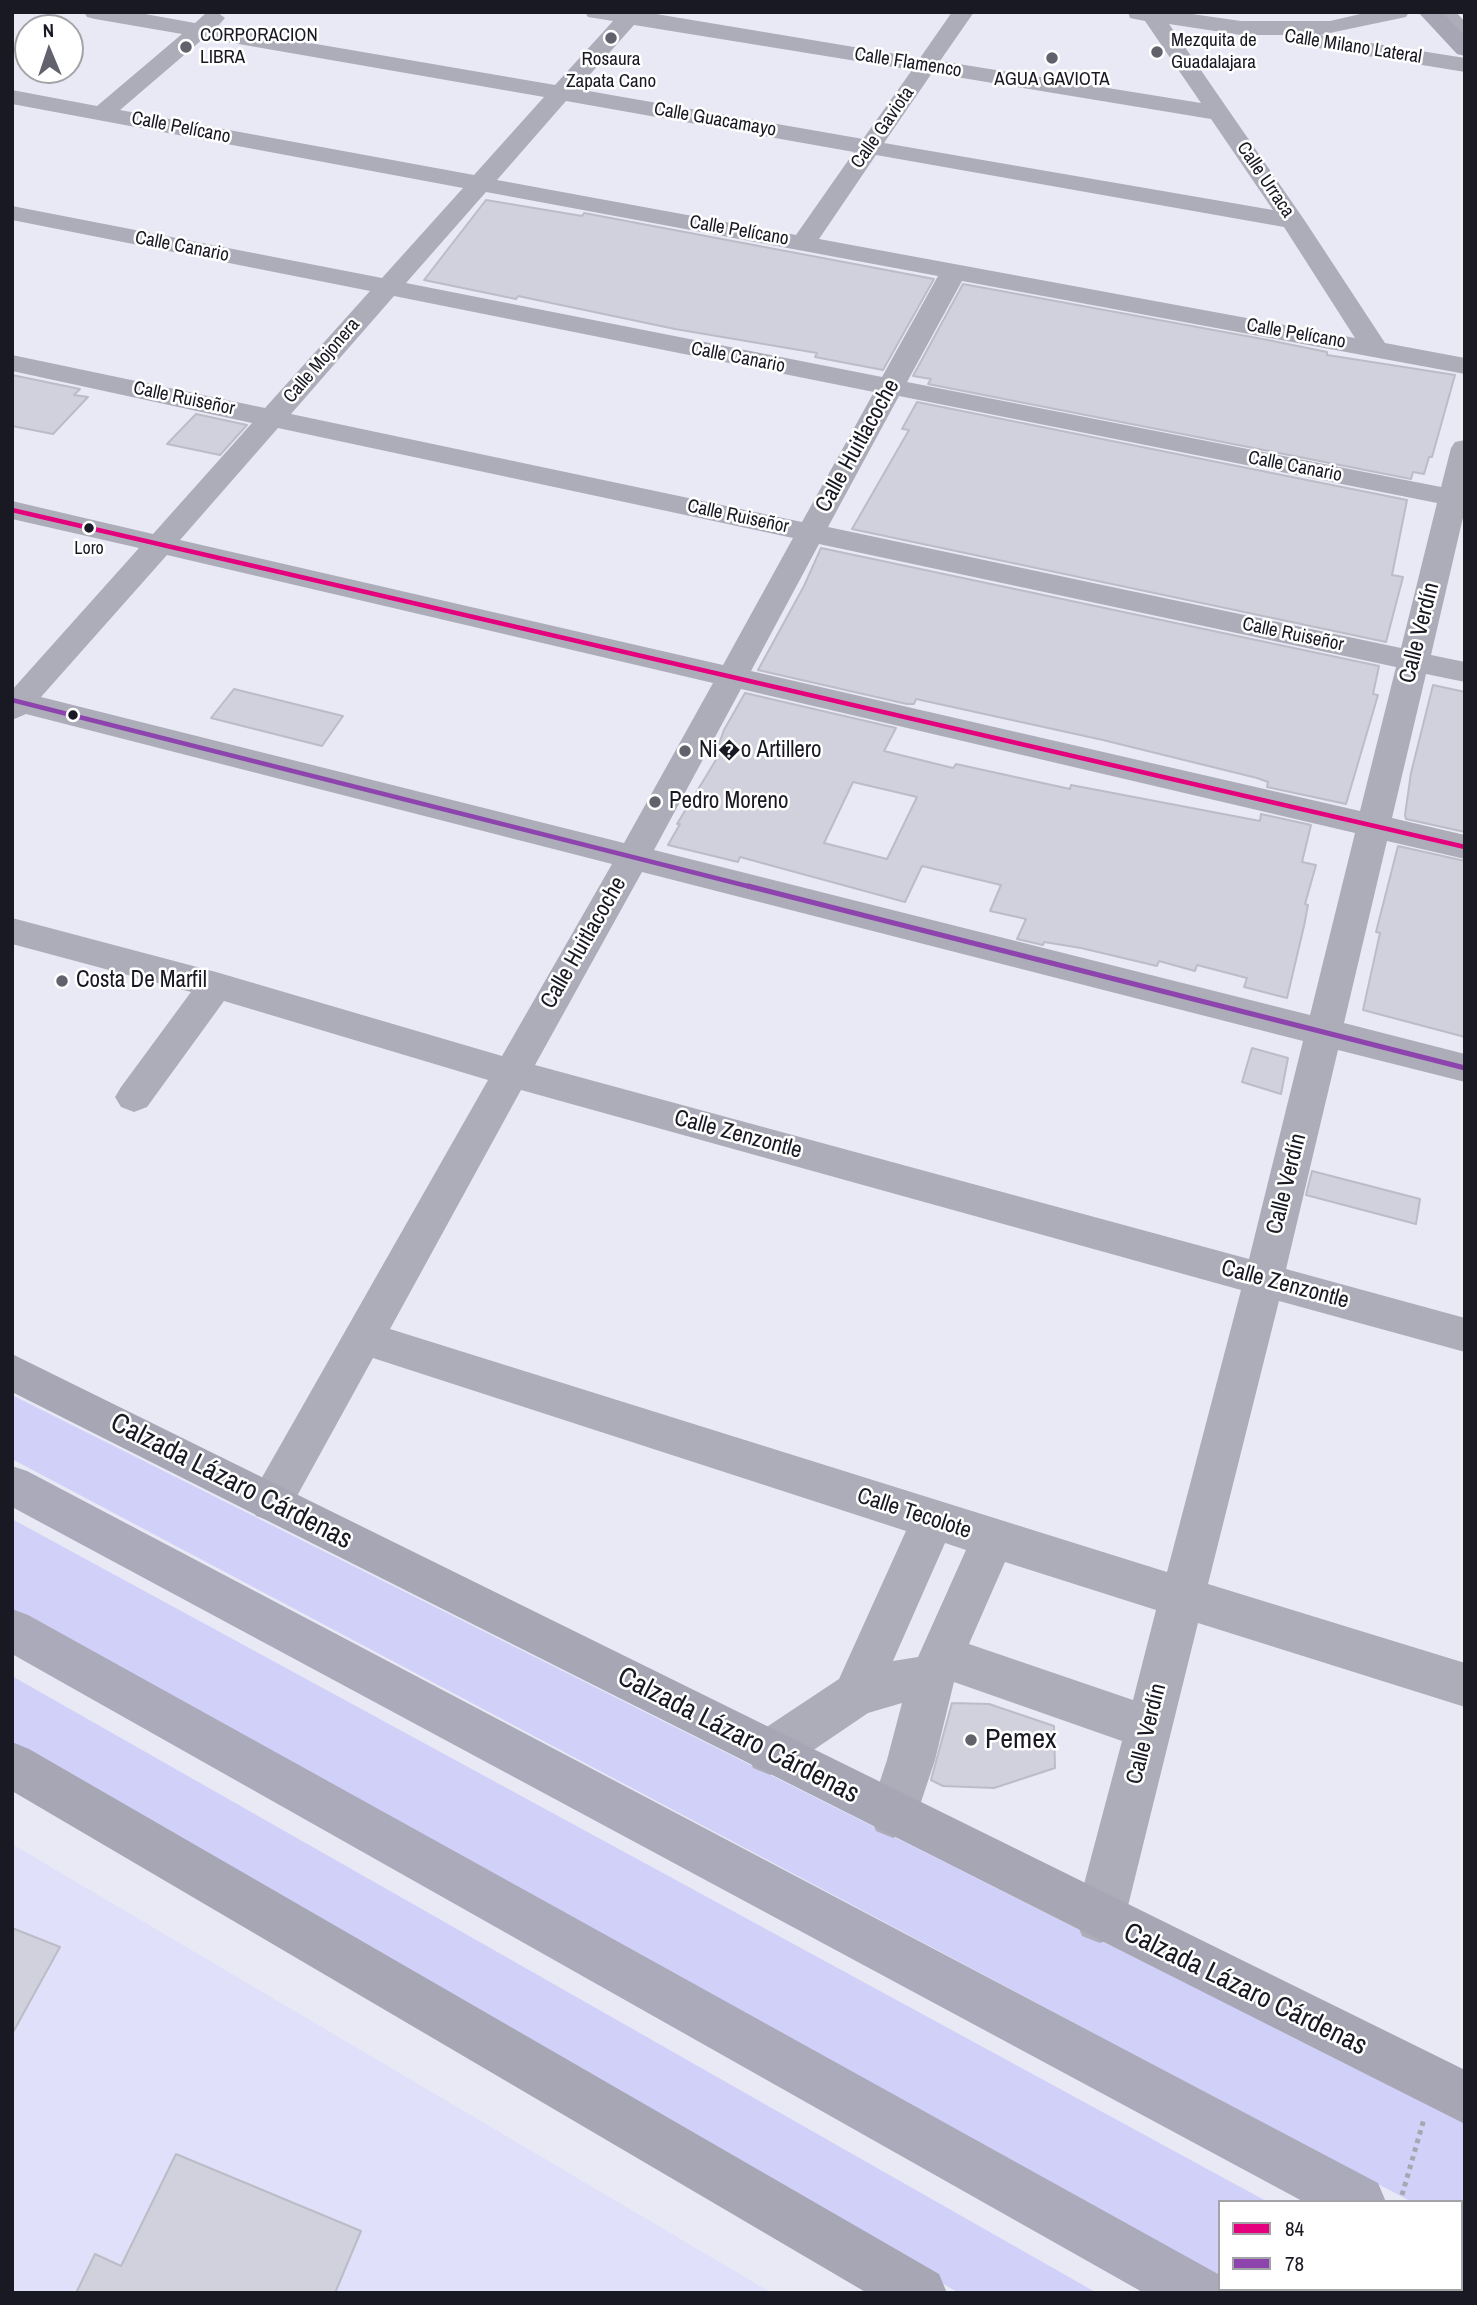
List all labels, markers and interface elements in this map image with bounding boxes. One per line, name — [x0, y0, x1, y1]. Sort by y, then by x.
north arrow — [14, 14, 84, 84]
text: N — [42, 17, 54, 43]
place label: CORPORACION LIBRA — [200, 25, 318, 69]
street label: Calle Milano Lateral — [1283, 25, 1423, 69]
marker: Rosaura Zapata Cano — [603, 30, 619, 46]
place label: Mezquita de Guadalajara — [1171, 30, 1257, 74]
marker: CORPORACION LIBRA — [178, 39, 194, 55]
street label: Calle Flamenco — [853, 43, 963, 83]
marker: Mezquita de Guadalajara — [1149, 44, 1165, 60]
place label: Rosaura Zapata Cano — [566, 49, 656, 93]
marker: AGUA GAVIOTA — [1044, 50, 1060, 66]
place label: AGUA GAVIOTA — [994, 69, 1110, 91]
street label: Calle Gaviota — [847, 83, 919, 173]
street label: Calle Guacamayo — [652, 98, 778, 142]
street label: Calle Pelícano — [130, 107, 232, 149]
street label: Calle Urraca — [1231, 138, 1299, 222]
street label: Calle Pelícano — [688, 211, 790, 251]
street label: Calle Canario — [133, 227, 231, 267]
street label: Calle Mojonera — [279, 314, 365, 408]
street label: Calle Pelícano — [1245, 314, 1347, 354]
street label: Calle Canario — [689, 338, 787, 378]
street label: Calle Huitlacoche — [810, 375, 906, 517]
street label: Calle Ruiseñor — [131, 377, 237, 421]
street label: Calle Canario — [1246, 447, 1344, 487]
street label: Calle Ruiseñor — [685, 495, 791, 539]
marker: Loro — [82, 521, 96, 535]
place label: Loro — [74, 538, 104, 560]
street label: Calle Verdín — [1394, 580, 1446, 686]
street label: Calle Ruiseñor — [1240, 613, 1346, 657]
unlabelled marker — [66, 708, 80, 722]
place label: Ni�o Artillero — [699, 737, 822, 765]
marker: Ni�o Artillero — [677, 743, 693, 759]
place label: Pedro Moreno — [669, 788, 789, 816]
marker: Pedro Moreno — [647, 794, 663, 810]
street label: Calle Huitlacoche — [535, 872, 633, 1014]
place label: Costa De Marfil — [76, 967, 207, 995]
marker: Costa De Marfil — [54, 973, 70, 989]
street label: Calle Zenzontle — [671, 1105, 805, 1165]
street label: Calle Verdín — [1261, 1131, 1313, 1237]
street label: Calle Zenzontle — [1218, 1255, 1352, 1315]
street label: Calzada Lázaro Cárdenas — [105, 1406, 357, 1558]
street label: Calle Tecolote — [853, 1483, 975, 1545]
street label: Calzada Lázaro Cárdenas — [612, 1660, 864, 1812]
street label: Calle Verdín — [1121, 1681, 1173, 1787]
place label: Pemex — [985, 1723, 1056, 1757]
marker: Pemex — [963, 1732, 979, 1748]
street label: Calzada Lázaro Cárdenas — [1118, 1916, 1372, 2064]
legend — [1218, 2200, 1463, 2291]
text: 84 — [1285, 2214, 1304, 2243]
text: 78 — [1285, 2249, 1304, 2278]

